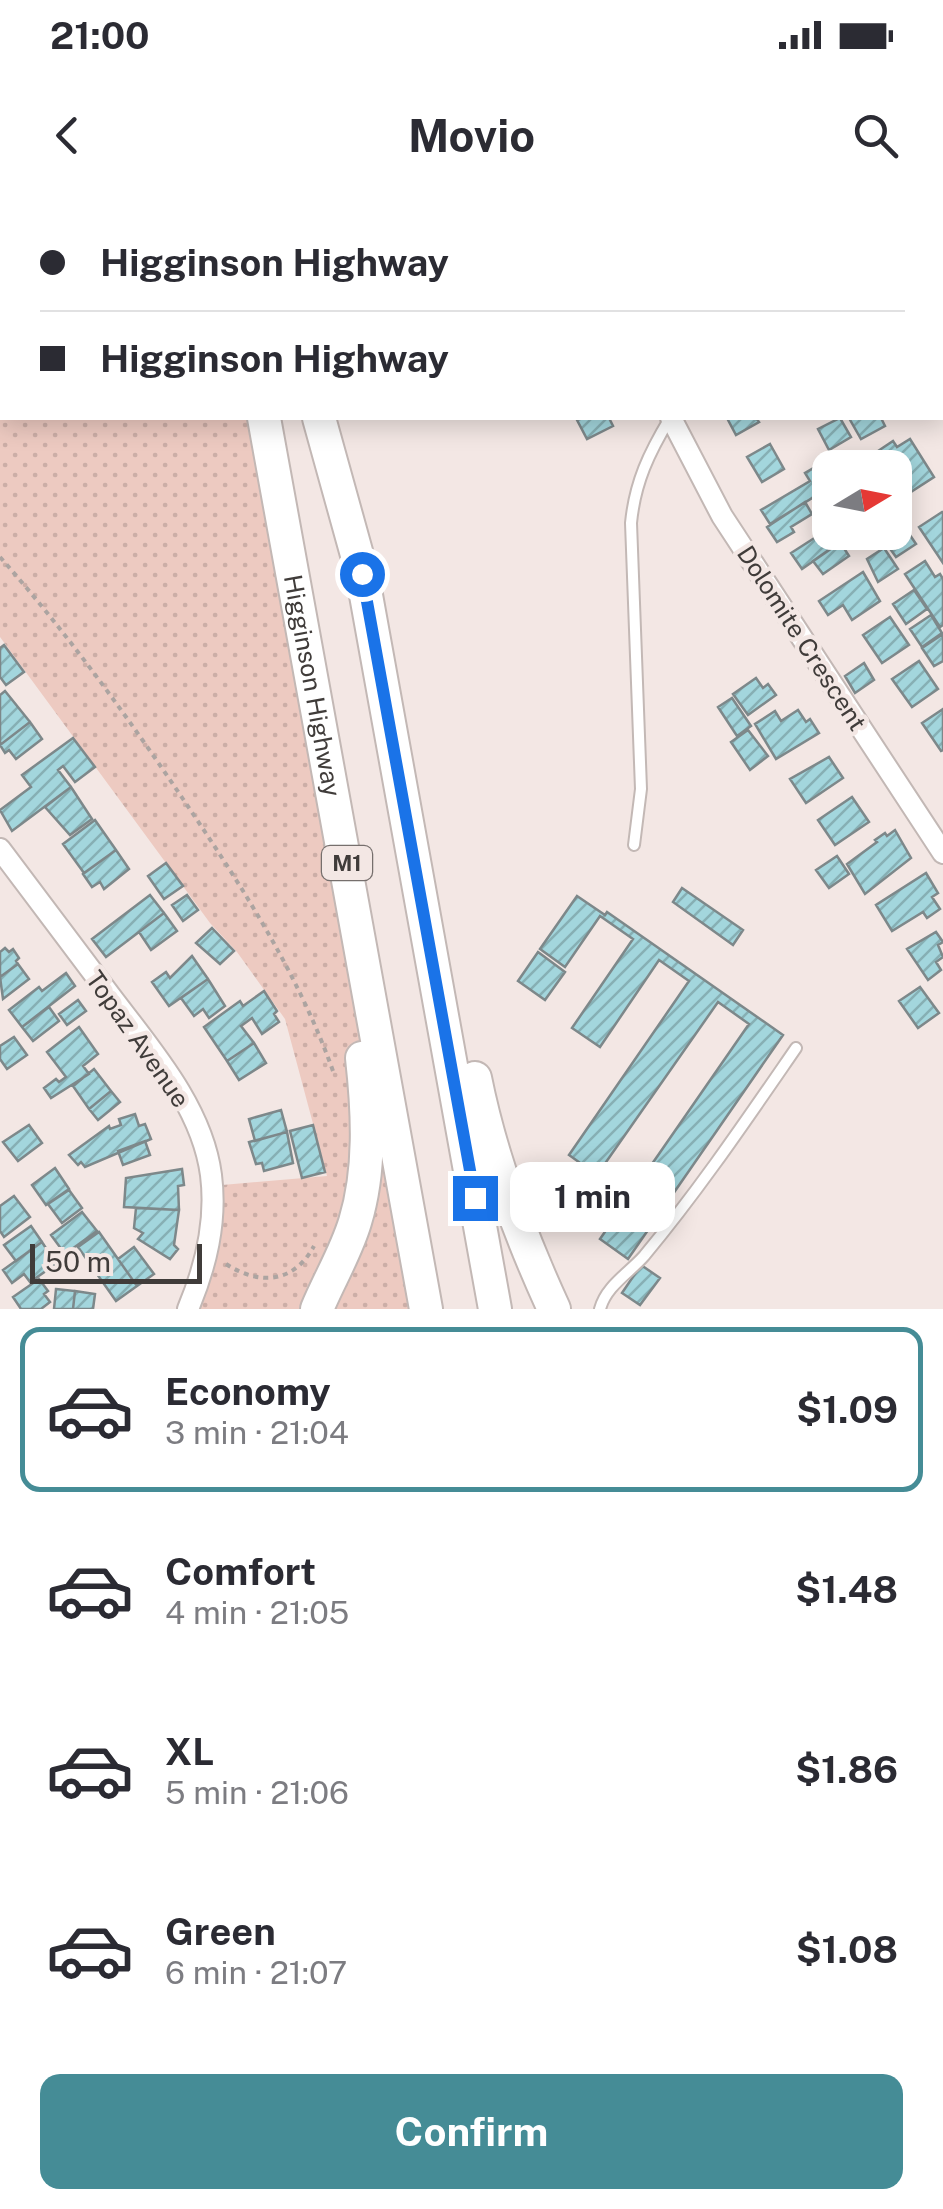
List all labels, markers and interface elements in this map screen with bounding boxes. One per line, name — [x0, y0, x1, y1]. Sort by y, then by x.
text: 21:00 — [50, 13, 150, 58]
icon: back — [40, 108, 95, 163]
icon: search — [848, 108, 903, 163]
text: Movio — [408, 109, 535, 162]
text: Higginson Highway — [100, 240, 449, 285]
text: Higginson Highway — [100, 336, 449, 381]
north arrow — [812, 450, 912, 550]
map controls — [812, 450, 912, 550]
street label: Dolomite Crescent — [731, 540, 873, 736]
route start — [340, 552, 385, 597]
street label: Higginson Highway — [278, 572, 348, 799]
road number: M1 — [322, 846, 372, 880]
street label: Topaz Avenue — [80, 965, 196, 1113]
callout: 1 min — [510, 1163, 675, 1233]
route end — [453, 1176, 498, 1221]
text: 1 min — [554, 1178, 631, 1215]
scale bar — [30, 1239, 202, 1284]
text: 50 m — [45, 1245, 111, 1278]
icon: car — [45, 1365, 135, 1455]
text: Economy — [165, 1369, 331, 1414]
text: $1.09 — [796, 1387, 898, 1432]
text: 3 min · 21:04 — [165, 1414, 349, 1451]
icon: car — [45, 1545, 135, 1635]
text: Comfort — [165, 1549, 316, 1594]
text: $1.48 — [795, 1567, 898, 1612]
text: 4 min · 21:05 — [165, 1594, 349, 1631]
icon: car — [45, 1725, 135, 1815]
text: XL — [165, 1729, 214, 1774]
text: $1.86 — [795, 1747, 898, 1792]
text: 5 min · 21:06 — [165, 1774, 349, 1811]
icon: car — [45, 1905, 135, 1995]
text: Green — [165, 1909, 276, 1954]
text: $1.08 — [796, 1927, 898, 1972]
text: 6 min · 21:07 — [165, 1954, 347, 1991]
button: Confirm — [40, 2074, 903, 2189]

